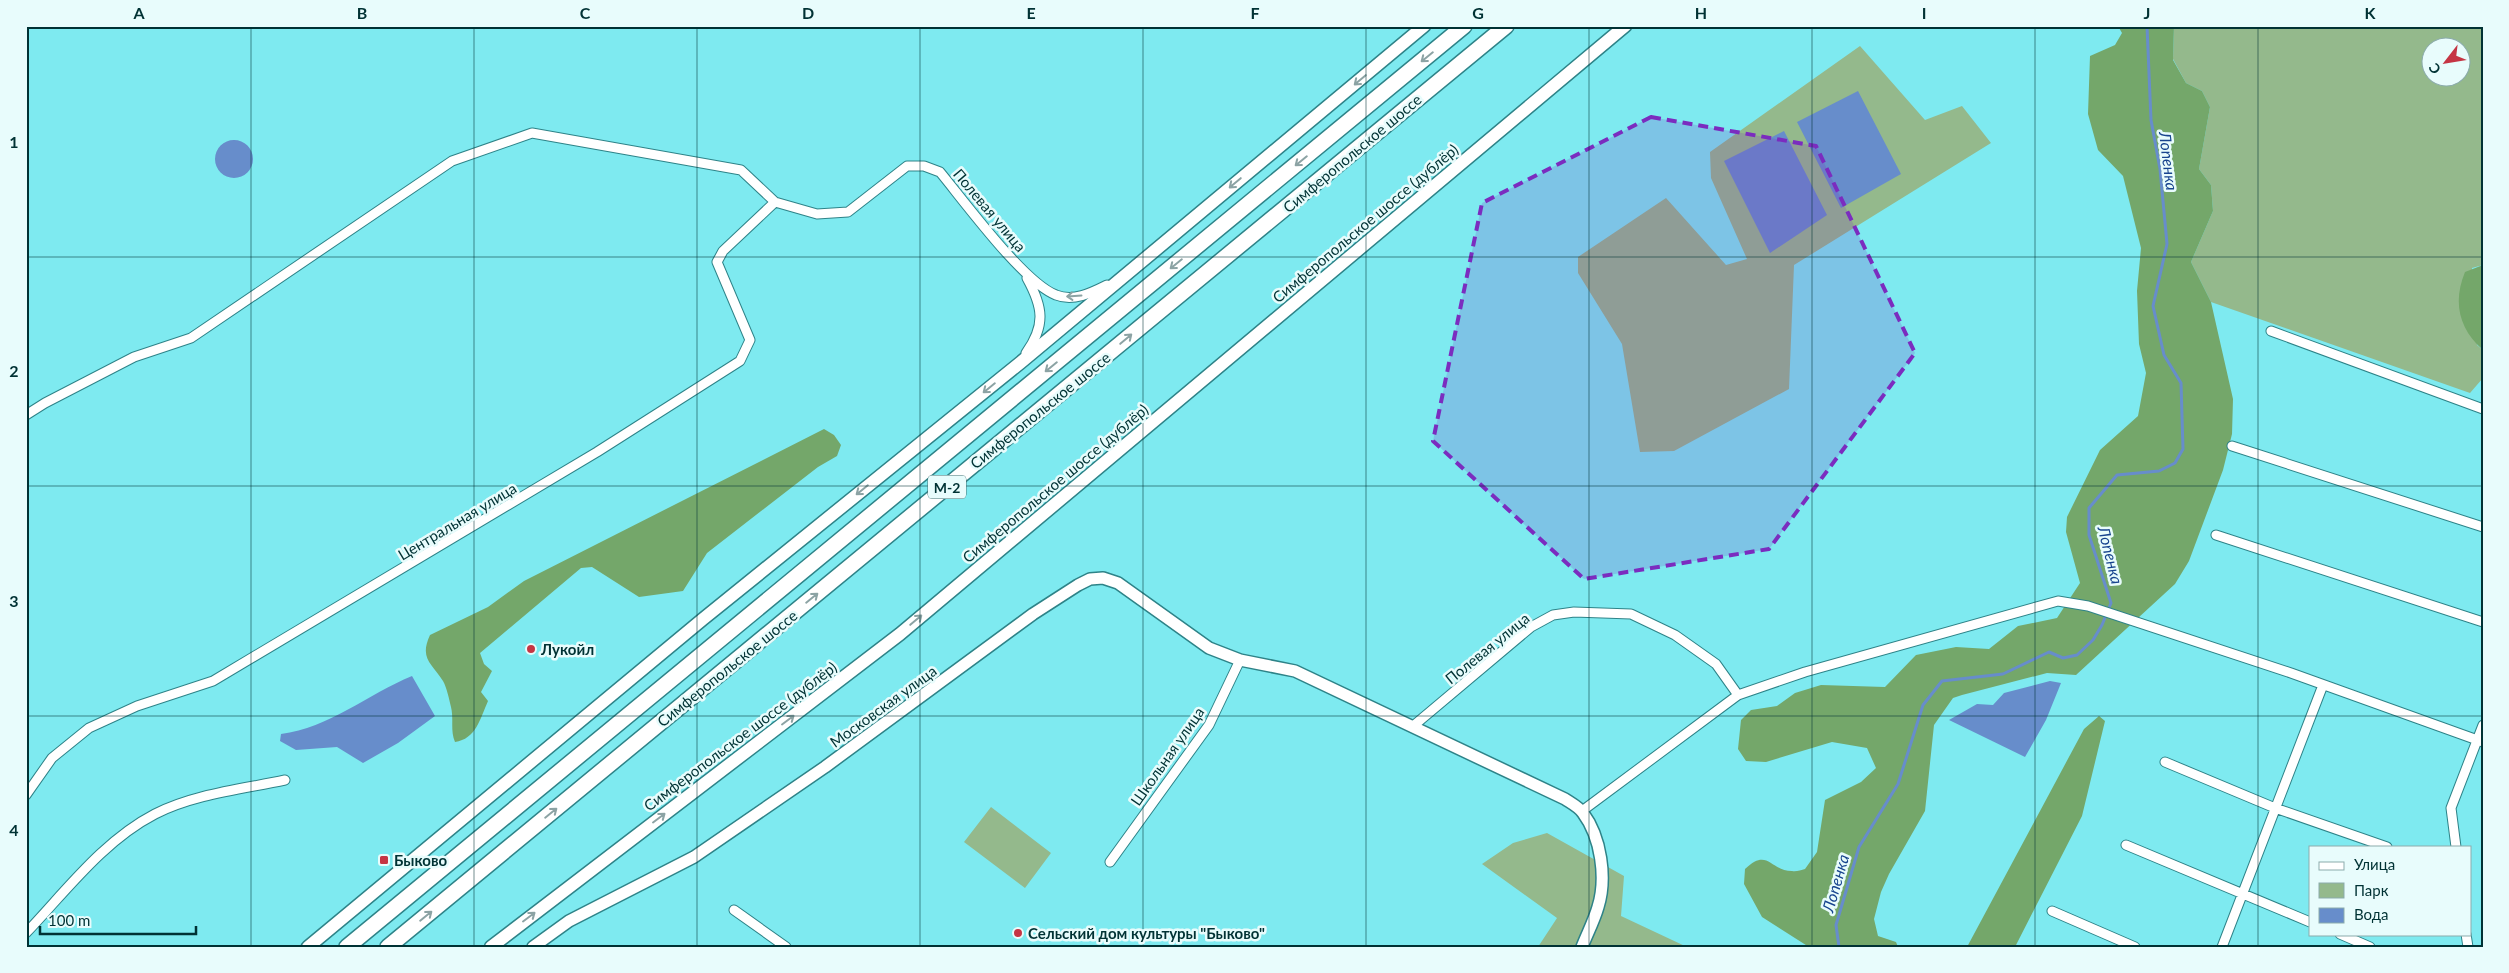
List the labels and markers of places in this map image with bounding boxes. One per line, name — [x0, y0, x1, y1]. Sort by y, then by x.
place label: Лукойл — [540, 640, 594, 658]
marker: Лукойл — [525, 643, 537, 655]
place label: Быково — [394, 851, 447, 869]
marker: Быково — [378, 854, 390, 866]
place label: Сельский дом культуры "Быково" — [1028, 924, 1265, 942]
marker: Сельский дом культуры "Быково" — [1012, 927, 1024, 939]

